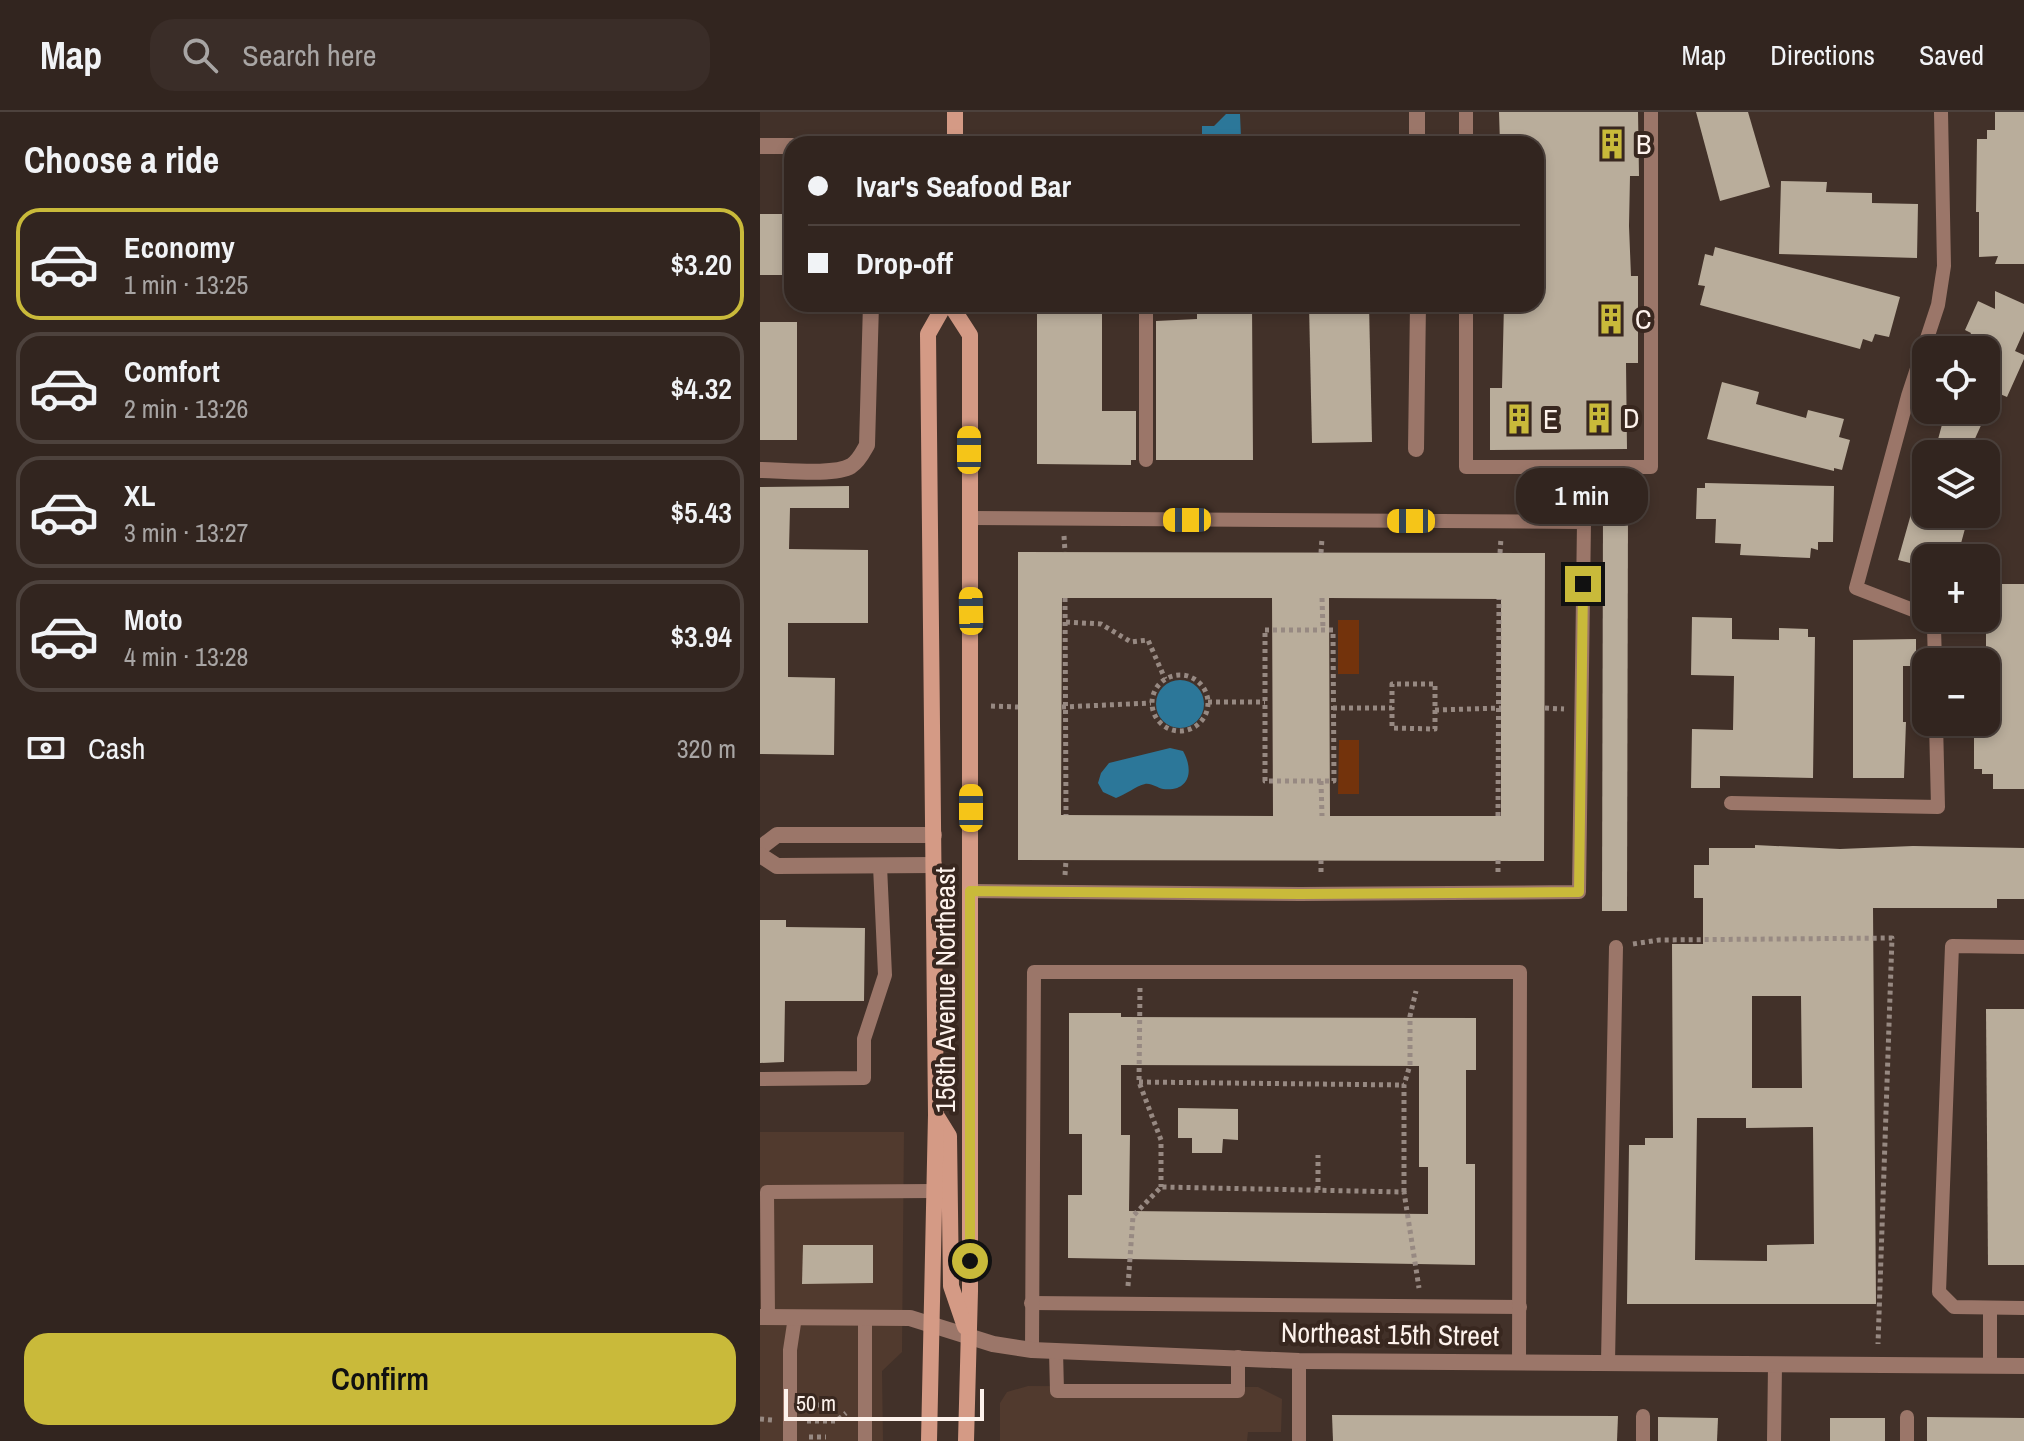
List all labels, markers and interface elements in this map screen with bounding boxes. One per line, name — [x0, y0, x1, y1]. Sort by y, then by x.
search box — [150, 19, 710, 91]
text: Map — [40, 30, 102, 81]
icon: search — [178, 33, 222, 77]
text: Search here — [242, 35, 376, 75]
text: Map — [1682, 36, 1726, 74]
text: Directions — [1770, 36, 1875, 74]
text: Saved — [1919, 36, 1984, 74]
place label: B — [1636, 125, 1651, 163]
building icon: B — [1595, 127, 1629, 161]
text: Choose a ride — [24, 136, 219, 184]
text: Ivar's Seafood Bar — [856, 166, 1071, 206]
text: Economy — [124, 227, 235, 267]
icon: car — [28, 228, 100, 300]
text: Drop-off — [856, 243, 953, 283]
text: $3.20 — [670, 244, 732, 284]
text: 1 min · 13:25 — [124, 267, 248, 302]
place label: C — [1635, 300, 1652, 338]
building icon: C — [1594, 302, 1628, 336]
map controls — [1912, 336, 2000, 736]
button: locate — [1912, 336, 2000, 424]
text: Comfort — [124, 351, 220, 391]
icon: car — [28, 352, 100, 424]
text: $4.32 — [670, 368, 732, 408]
text: 2 min · 13:26 — [124, 391, 248, 426]
place label: D — [1623, 399, 1640, 437]
place label: E — [1543, 400, 1558, 438]
building icon: D — [1582, 401, 1616, 435]
building icon: E — [1502, 402, 1536, 436]
car — [957, 426, 981, 474]
button: layers — [1912, 440, 2000, 528]
callout: 1 min — [1517, 468, 1649, 524]
text: XL — [124, 475, 155, 515]
icon: car — [28, 476, 100, 548]
text: 1 min — [1555, 478, 1609, 513]
text: $5.43 — [670, 492, 732, 532]
car — [1163, 508, 1211, 532]
car — [1387, 509, 1435, 533]
text: 3 min · 13:27 — [124, 515, 248, 550]
button: + — [1912, 544, 2000, 632]
route end — [1565, 566, 1601, 602]
car — [959, 587, 983, 635]
text: Moto — [124, 599, 183, 639]
icon: car — [28, 600, 100, 672]
text: $3.94 — [670, 616, 732, 656]
text: 4 min · 13:28 — [124, 639, 248, 674]
button: − — [1912, 648, 2000, 736]
icon: cash — [24, 726, 68, 770]
text: Cash — [88, 728, 145, 768]
text: 320 m — [677, 731, 736, 766]
car — [959, 784, 983, 832]
street label: 156th Avenue Northeast — [926, 867, 964, 1113]
route start — [952, 1243, 988, 1279]
street label: Northeast 15th Street — [1281, 1313, 1499, 1355]
button: Confirm — [24, 1333, 736, 1425]
scale bar — [784, 1385, 984, 1421]
text: 50 m — [796, 1388, 836, 1418]

